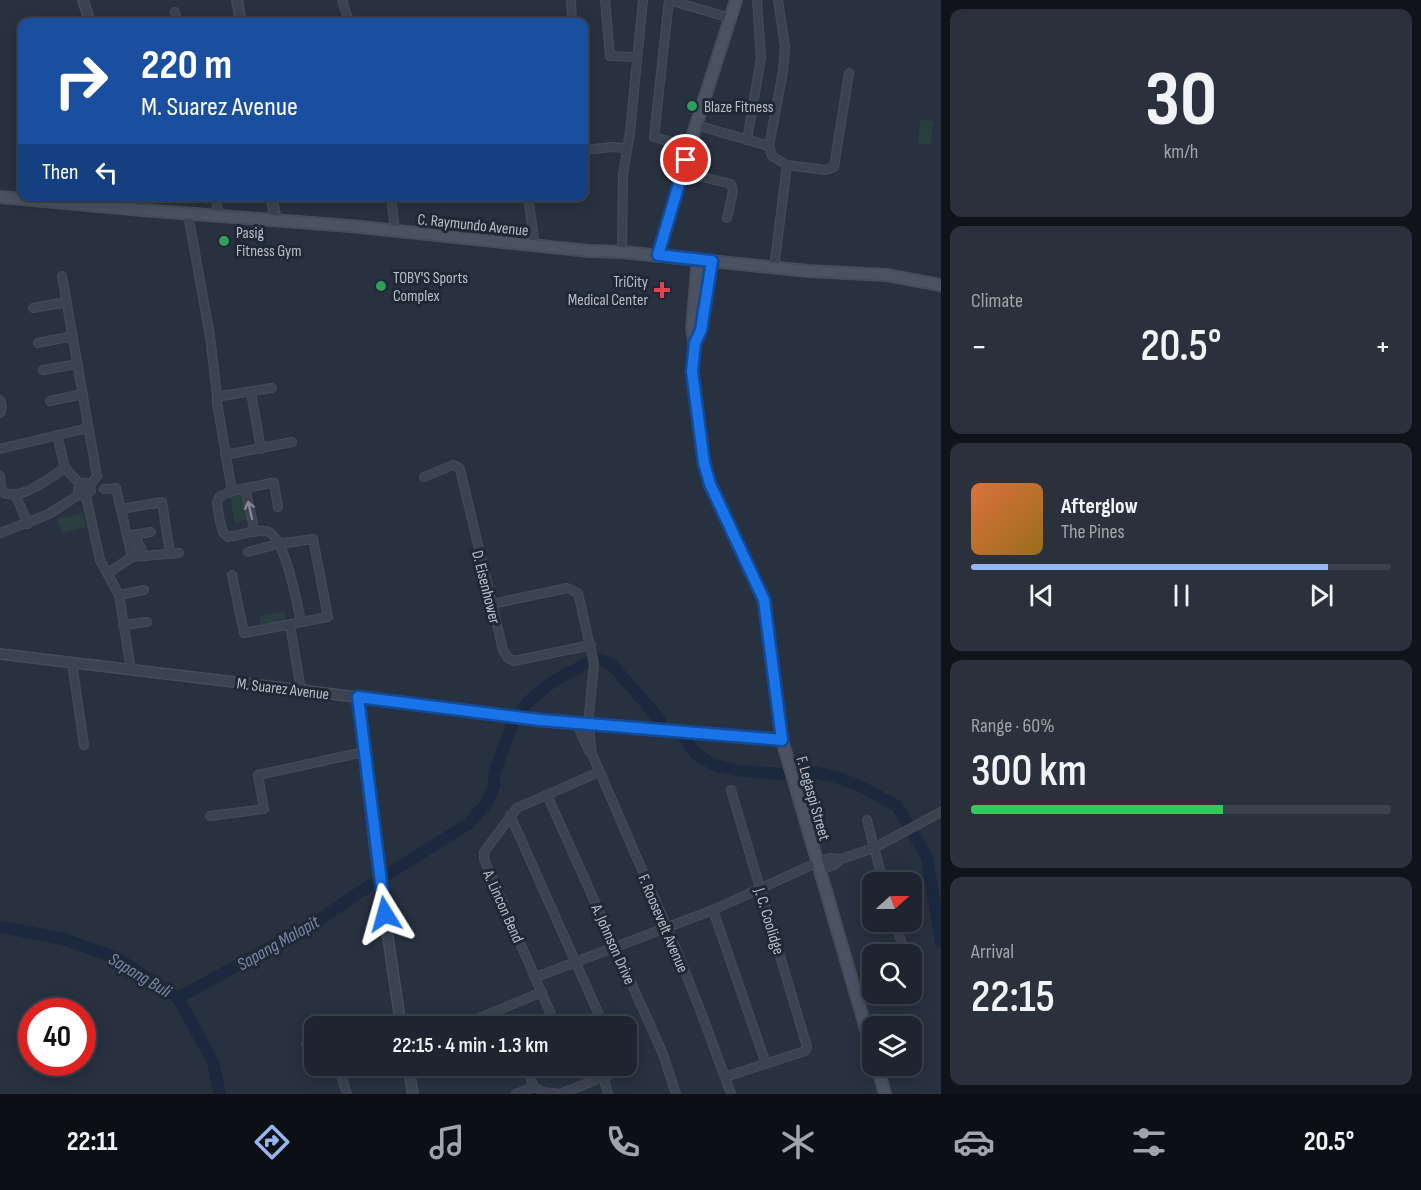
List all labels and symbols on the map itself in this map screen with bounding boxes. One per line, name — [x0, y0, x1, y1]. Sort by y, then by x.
place label: Blaze Fitness — [704, 98, 774, 117]
marker: Blaze Fitness — [685, 99, 699, 113]
pin — [660, 134, 711, 185]
street label: C. Raymundo Avenue — [416, 210, 529, 241]
place label: Pasig Fitness Gym — [236, 224, 302, 261]
marker: Pasig Fitness Gym — [217, 234, 231, 248]
place label: TOBY'S Sports Complex — [393, 269, 468, 306]
place label: TriCity Medical Center — [568, 273, 648, 310]
marker: TOBY'S Sports Complex — [374, 279, 388, 293]
marker: TriCity Medical Center — [653, 281, 671, 299]
one-way arrow — [243, 501, 255, 520]
street label: D. Eisenhower — [467, 549, 504, 626]
street label: M. Suarez Avenue — [236, 674, 330, 705]
street label: F. Legaspi Street — [791, 754, 834, 843]
street label: A. Lincon Bend — [478, 866, 527, 946]
street label: F. Roosevelt Avenue — [633, 872, 692, 976]
north arrow — [862, 872, 922, 932]
position arrow — [353, 882, 417, 946]
street label: J. C. Coolidge — [749, 885, 788, 957]
street label: A. Johnson Drive — [586, 901, 639, 988]
water label: Sapang Malapit — [233, 911, 324, 975]
water label: Sapang Buli — [105, 949, 175, 1003]
speed limit sign: 40 — [18, 998, 96, 1076]

